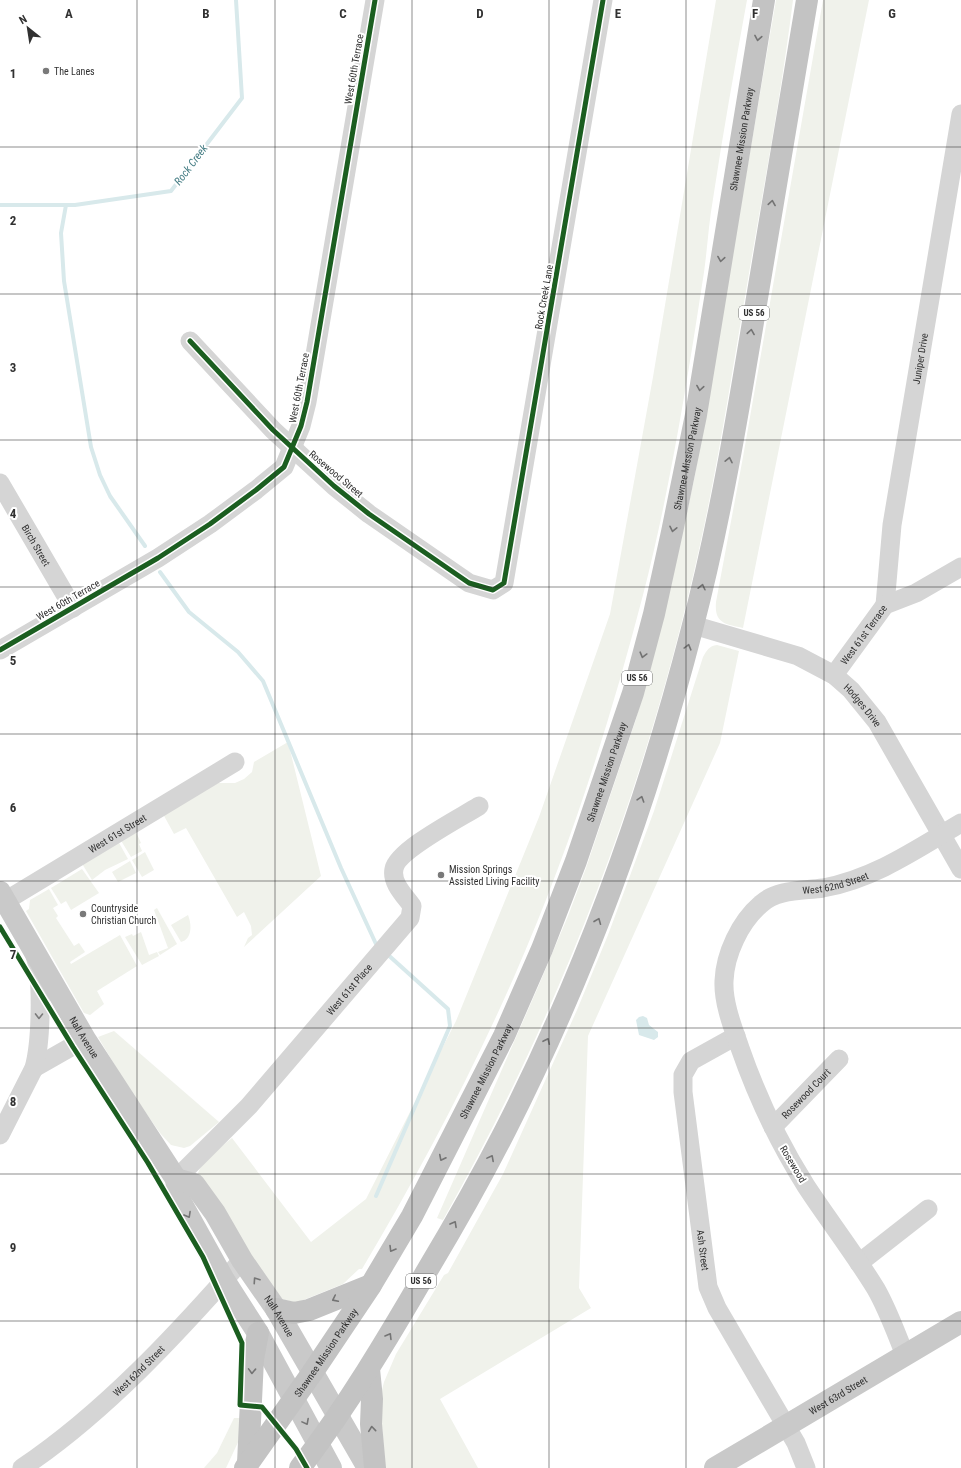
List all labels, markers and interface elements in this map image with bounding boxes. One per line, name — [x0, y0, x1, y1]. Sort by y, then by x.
text: A — [65, 6, 73, 21]
text: B — [202, 6, 210, 21]
text: C — [339, 6, 347, 21]
text: D — [476, 6, 484, 21]
text: E — [615, 6, 622, 21]
text: F — [752, 6, 758, 21]
text: G — [888, 6, 896, 21]
north arrow — [8, 8, 48, 48]
text: N — [17, 12, 30, 27]
street label: West 60th Terrace — [342, 33, 366, 105]
one-way arrow — [754, 35, 763, 42]
text: 1 — [10, 66, 16, 81]
marker: The Lanes — [41, 66, 51, 76]
place label: The Lanes — [54, 66, 95, 77]
street label: Shawnee Mission Parkway — [727, 87, 755, 192]
water label: Rock Creek — [172, 142, 211, 188]
one-way arrow — [768, 200, 776, 206]
text: 2 — [10, 213, 17, 228]
one-way arrow — [717, 256, 726, 262]
street label: Rock Creek Lane — [533, 263, 555, 330]
road number: US 56 — [739, 306, 769, 320]
one-way arrow — [746, 328, 755, 335]
street label: Juniper Drive — [910, 332, 930, 385]
street label: West 60th Terrace — [287, 352, 311, 424]
text: 3 — [10, 360, 16, 375]
one-way arrow — [696, 385, 705, 391]
street label: Shawnee Mission Parkway — [671, 406, 703, 511]
street label: Rosewood Street — [307, 448, 365, 500]
one-way arrow — [725, 457, 733, 463]
text: 4 — [10, 506, 17, 521]
street label: Birch Street — [20, 523, 53, 568]
one-way arrow — [669, 526, 678, 532]
street label: West 60th Terrace — [34, 577, 102, 623]
one-way arrow — [697, 584, 705, 590]
street label: West 61st Terrace — [838, 602, 889, 666]
one-way arrow — [683, 644, 691, 650]
one-way arrow — [639, 652, 647, 659]
text: 5 — [10, 653, 17, 668]
road number: US 56 — [622, 671, 652, 685]
street label: Hodges Drive — [842, 681, 884, 729]
street label: Shawnee Mission Parkway — [584, 721, 628, 823]
one-way arrow — [636, 795, 645, 802]
text: 6 — [10, 800, 17, 815]
street label: West 61st Street — [87, 812, 148, 855]
place label: Mission Springs Assisted Living Facility — [449, 864, 539, 887]
marker: Mission Springs Assisted Living Facility — [436, 870, 446, 880]
street label: West 62nd Street — [802, 870, 870, 896]
place label: Countryside Christian Church — [91, 903, 156, 926]
marker: Countryside Christian Church — [78, 909, 88, 919]
one-way arrow — [593, 918, 601, 926]
text: 7 — [10, 947, 17, 962]
street label: West 61st Place — [324, 961, 374, 1017]
one-way arrow — [35, 1013, 43, 1019]
street label: Nall Avenue — [68, 1014, 102, 1060]
street label: Shawnee Mission Parkway — [457, 1022, 514, 1120]
one-way arrow — [542, 1038, 550, 1045]
street label: Rosewood Court — [779, 1066, 832, 1121]
text: 8 — [10, 1094, 16, 1109]
street label: Rosewood — [778, 1144, 808, 1184]
one-way arrow — [439, 1154, 447, 1161]
one-way arrow — [486, 1155, 493, 1162]
one-way arrow — [183, 1211, 191, 1218]
one-way arrow — [450, 1221, 457, 1228]
street label: Ash Street — [695, 1229, 711, 1271]
text: 9 — [10, 1240, 16, 1255]
one-way arrow — [390, 1245, 397, 1252]
road number: US 56 — [406, 1274, 436, 1288]
one-way arrow — [253, 1277, 261, 1284]
street label: Nall Avenue — [263, 1293, 296, 1339]
one-way arrow — [331, 1294, 339, 1302]
street label: Shawnee Mission Parkway — [292, 1306, 359, 1399]
one-way arrow — [384, 1333, 391, 1340]
street label: West 62nd Street — [110, 1343, 166, 1398]
one-way arrow — [248, 1368, 257, 1374]
street label: West 63rd Street — [807, 1374, 869, 1416]
one-way arrow — [301, 1418, 308, 1425]
one-way arrow — [368, 1426, 377, 1432]

